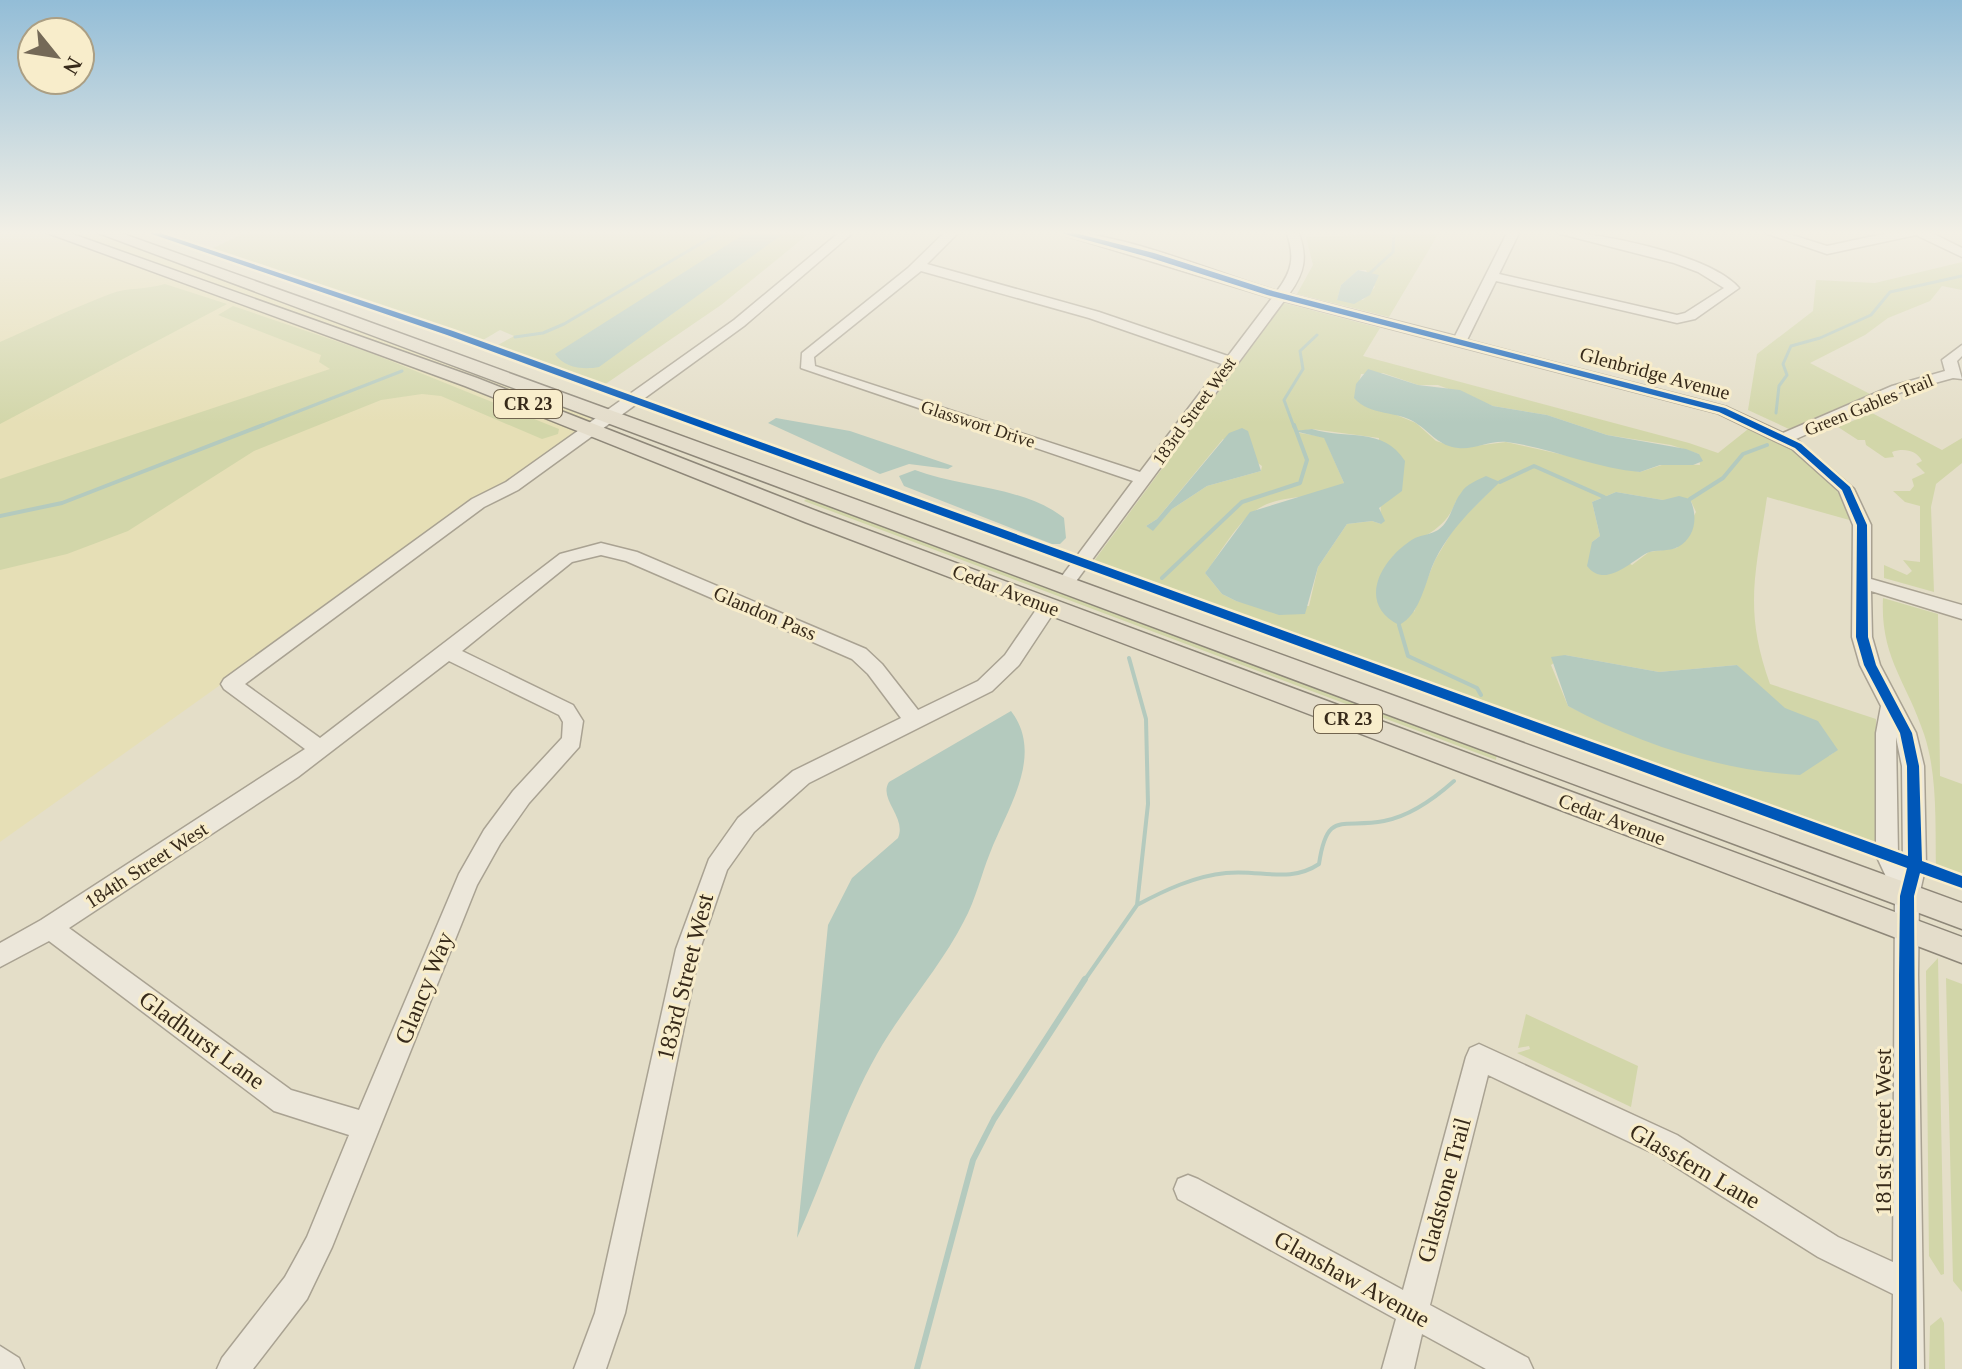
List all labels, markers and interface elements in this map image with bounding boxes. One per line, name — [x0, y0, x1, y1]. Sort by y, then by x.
north arrow — [16, 16, 96, 96]
text: N — [58, 53, 88, 79]
street label: Glenbridge Avenue — [1577, 342, 1733, 405]
street label: 183rd Street West — [1148, 353, 1240, 469]
street label: Green Gables Trail — [1802, 370, 1936, 440]
road number: CR 23 — [494, 390, 562, 418]
street label: Glasswort Drive — [919, 396, 1037, 452]
street label: Cedar Avenue — [950, 560, 1063, 620]
street label: Glandon Pass — [710, 581, 820, 645]
road number: CR 23 — [1314, 705, 1382, 733]
street label: Cedar Avenue — [1556, 789, 1669, 849]
street label: 184th Street West — [81, 817, 212, 913]
street label: 183rd Street West — [652, 891, 718, 1063]
street label: Glancy Way — [390, 928, 458, 1048]
street label: Gladhurst Lane — [134, 986, 270, 1094]
street label: 181st Street West — [1870, 1048, 1896, 1215]
street label: Gladstone Trail — [1412, 1115, 1476, 1265]
street label: Glassfern Lane — [1625, 1118, 1765, 1214]
street label: Glanshaw Avenue — [1270, 1226, 1434, 1332]

